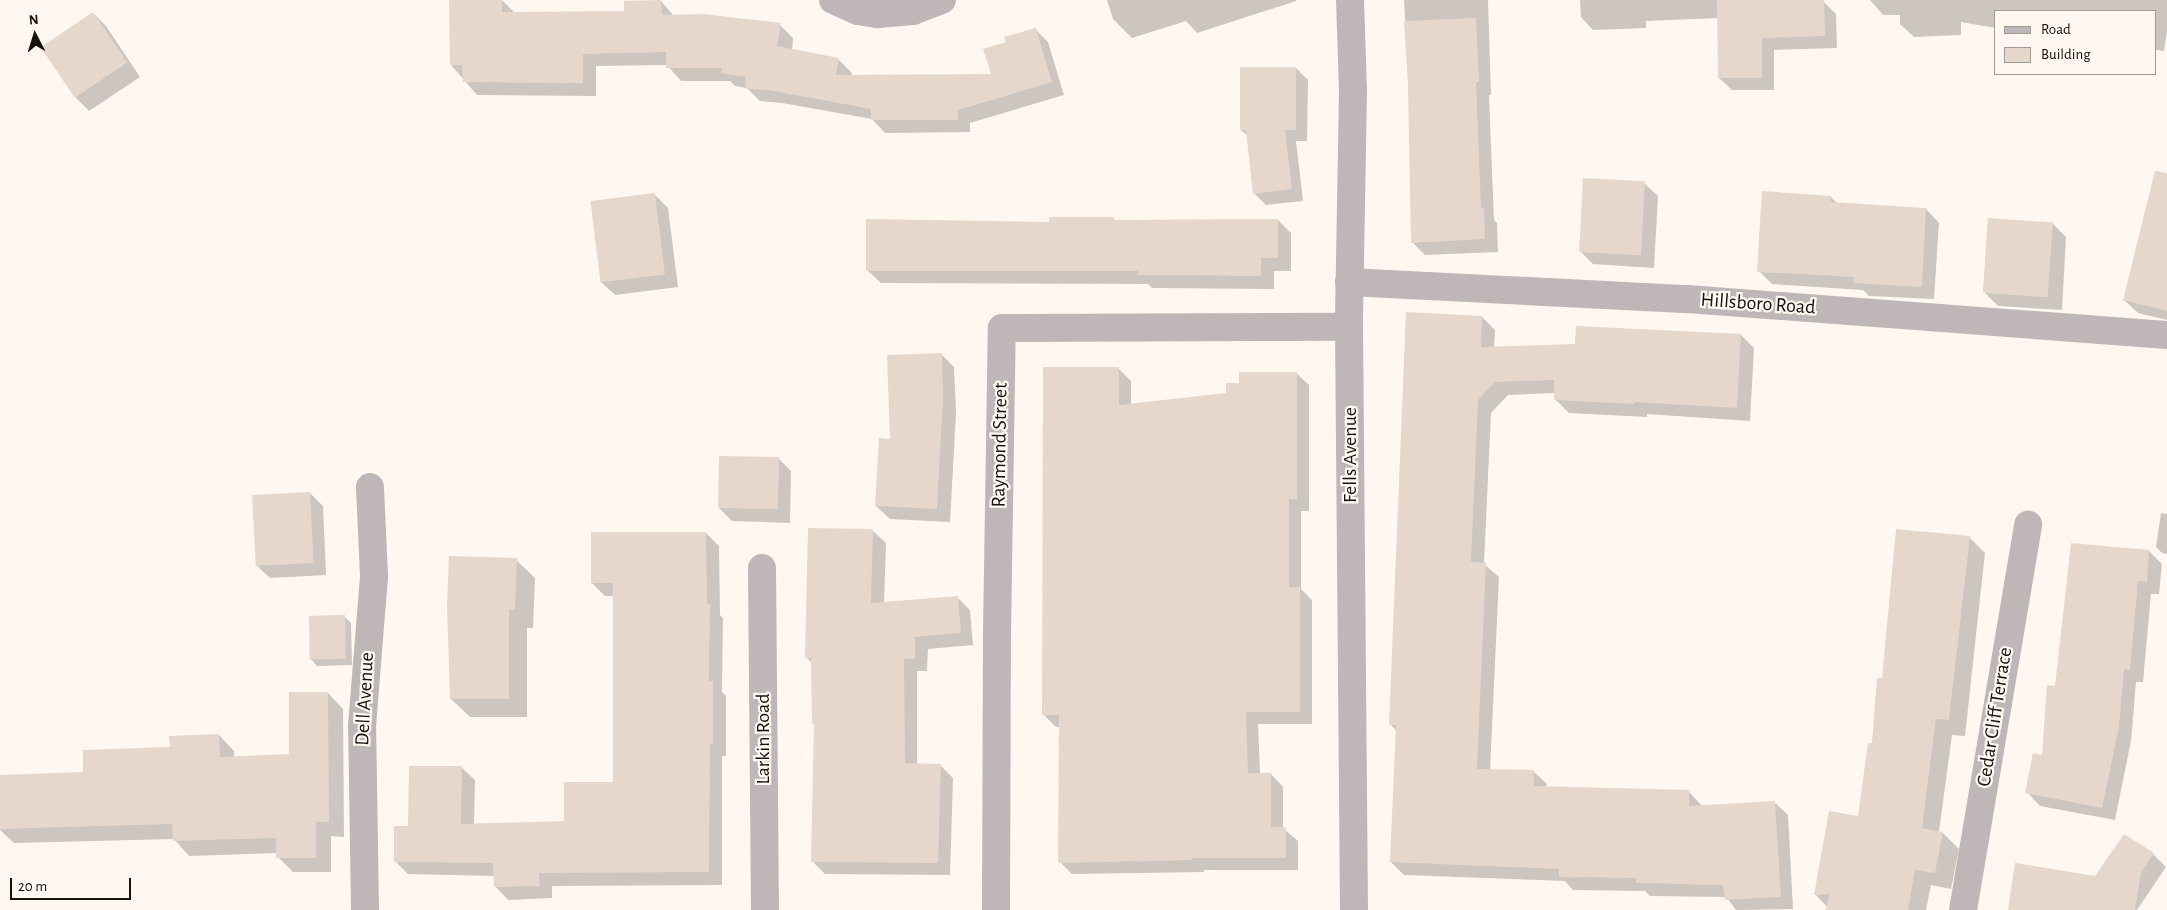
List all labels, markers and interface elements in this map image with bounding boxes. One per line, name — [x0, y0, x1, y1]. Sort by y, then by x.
north arrow — [10, 10, 60, 60]
legend — [1994, 10, 2157, 75]
text: N — [28, 13, 39, 27]
text: Road — [2041, 22, 2071, 37]
text: Building — [2041, 47, 2091, 62]
street label: Hillsboro Road — [1700, 288, 1816, 320]
street label: Raymond Street — [987, 382, 1013, 508]
street label: Fells Avenue — [1338, 407, 1362, 503]
street label: Cedar Cliff Terrace — [1972, 646, 2018, 788]
street label: Dell Avenue — [351, 652, 379, 746]
street label: Larkin Road — [751, 693, 775, 785]
scale bar — [12, 868, 134, 900]
text: 20 m — [18, 879, 47, 894]

